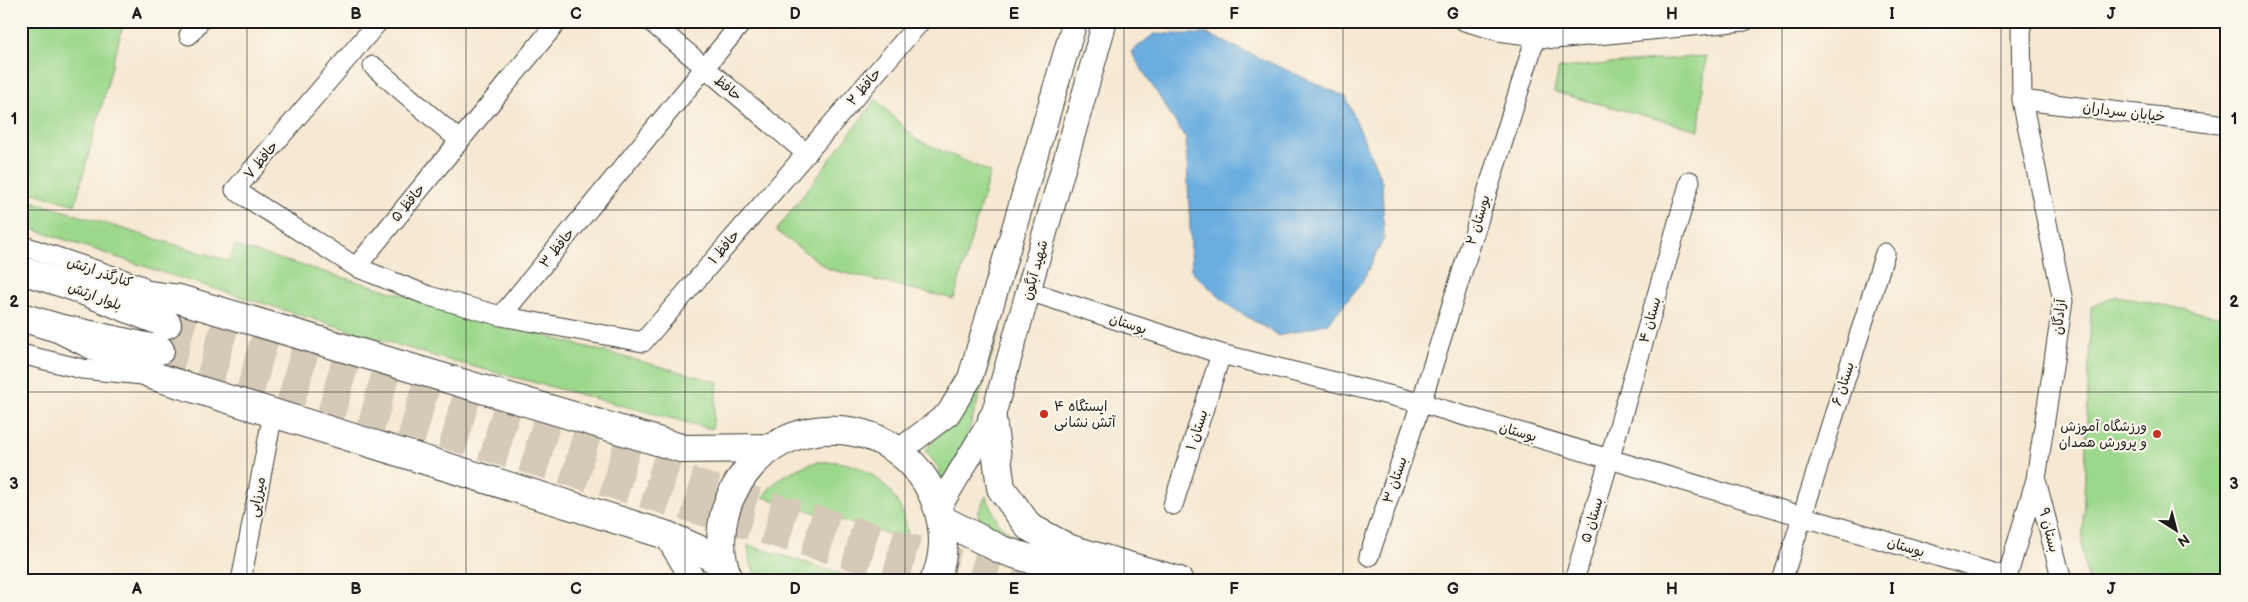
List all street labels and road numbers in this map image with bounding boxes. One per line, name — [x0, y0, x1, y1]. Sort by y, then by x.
street label: حافظ ۲ — [843, 65, 885, 109]
street label: حافظ — [711, 72, 745, 104]
street label: خیابان سرداران — [2082, 99, 2166, 125]
street label: حافظ ۷ — [240, 138, 282, 182]
street label: حافظ ۵ — [387, 181, 429, 225]
street label: بوستان ۲ — [1462, 193, 1494, 247]
street label: حافظ ۳ — [536, 225, 578, 271]
street label: حافظ ۱ — [705, 226, 743, 268]
street label: شهید آبگون — [1018, 238, 1052, 302]
street label: کنارگذر ارتش — [65, 253, 135, 291]
street label: بلوار ارتش — [66, 278, 124, 314]
street label: بستان ۴ — [1635, 295, 1665, 345]
street label: آزادگان — [2049, 298, 2069, 336]
street label: بوستان — [1107, 310, 1149, 338]
street label: بستان ۶ — [1828, 360, 1858, 408]
street label: بستان ۱ — [1182, 408, 1212, 452]
street label: بوستان — [1497, 419, 1539, 445]
street label: بستان ۳ — [1379, 455, 1411, 505]
street label: میرزایی — [245, 475, 269, 519]
street label: بستان ۵ — [1577, 495, 1607, 545]
street label: بستان ۹ — [2035, 506, 2063, 554]
street label: بوستان — [1885, 533, 1927, 561]

